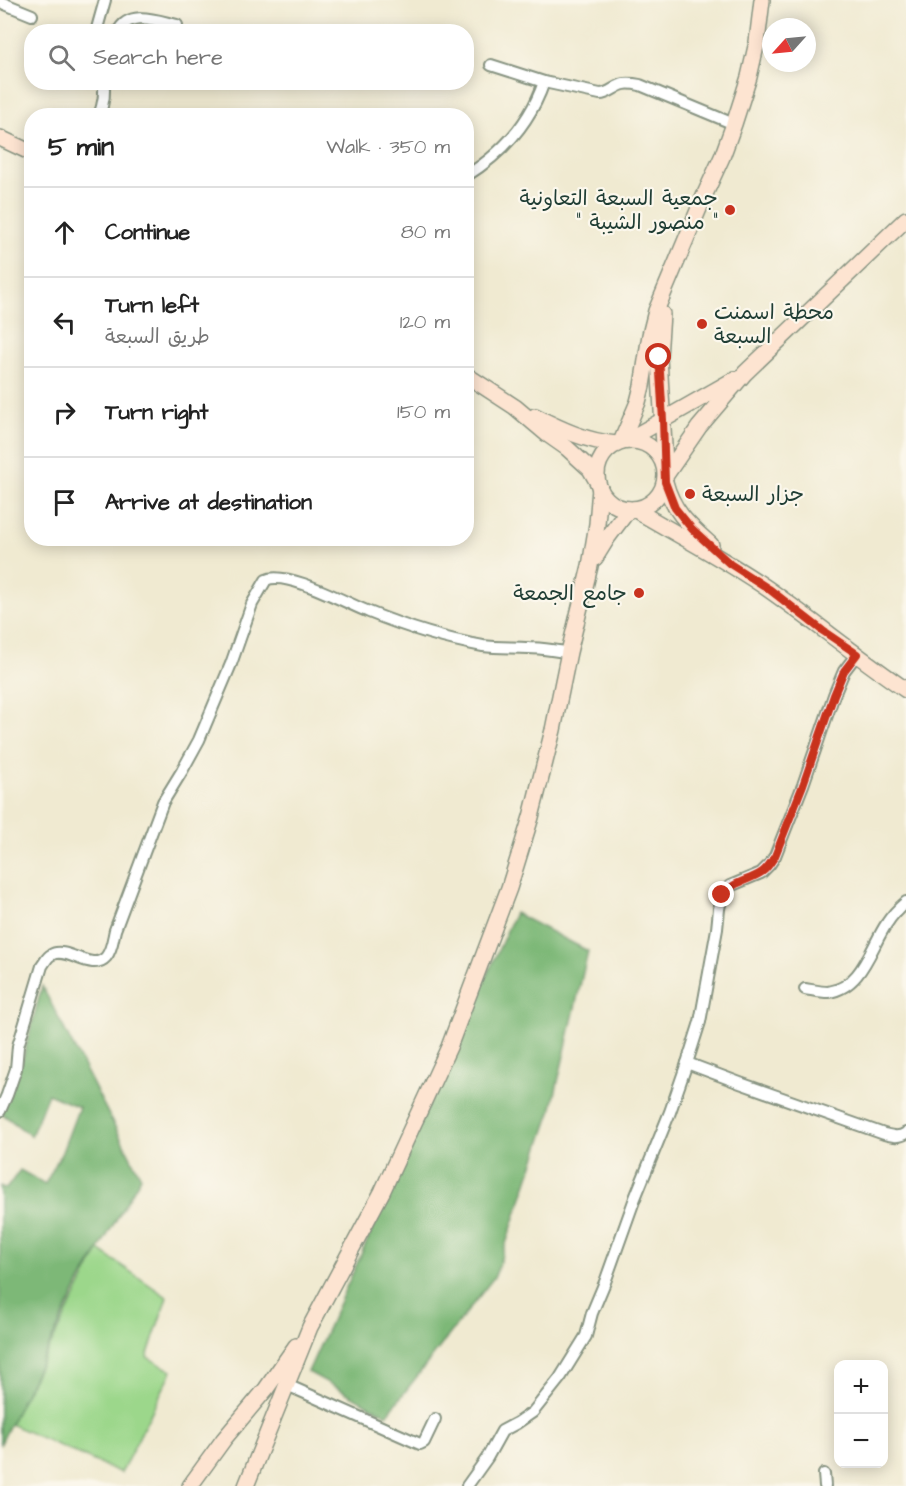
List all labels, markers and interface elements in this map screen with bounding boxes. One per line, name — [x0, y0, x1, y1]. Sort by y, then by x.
north arrow — [762, 18, 816, 72]
search box — [24, 24, 474, 90]
icon: search — [45, 41, 78, 74]
text: Search here — [93, 42, 223, 73]
text: 5 min — [48, 129, 114, 165]
text: Walk · 350 m — [326, 133, 450, 161]
place label: جمعية السبعة التعاونية " منصور الشيبة " — [520, 184, 718, 237]
marker: جمعية السبعة التعاونية " منصور الشيبة " — [723, 203, 737, 217]
icon: ahead — [48, 216, 81, 249]
text: Continue — [105, 217, 190, 248]
text: 80 m — [401, 218, 450, 246]
text: Turn left — [105, 290, 199, 321]
place label: محطة اسمنت السبعة — [714, 298, 834, 351]
icon: left — [48, 306, 81, 339]
text: 120 m — [400, 308, 450, 336]
marker: محطة اسمنت السبعة — [695, 317, 709, 331]
text: طريق السبعة — [105, 323, 210, 351]
route start — [645, 343, 671, 369]
icon: right — [48, 396, 81, 429]
text: Turn right — [105, 397, 208, 428]
text: 150 m — [397, 398, 450, 426]
place label: جزار السبعة — [702, 480, 804, 509]
icon: arrive — [48, 486, 81, 519]
text: Arrive at destination — [105, 487, 312, 518]
marker: جزار السبعة — [683, 487, 697, 501]
place label: جامع الجمعة — [513, 579, 627, 608]
marker: جامع الجمعة — [632, 586, 646, 600]
route end — [708, 881, 734, 907]
map controls — [834, 1360, 888, 1468]
button: + — [834, 1360, 888, 1414]
button: − — [834, 1414, 888, 1468]

